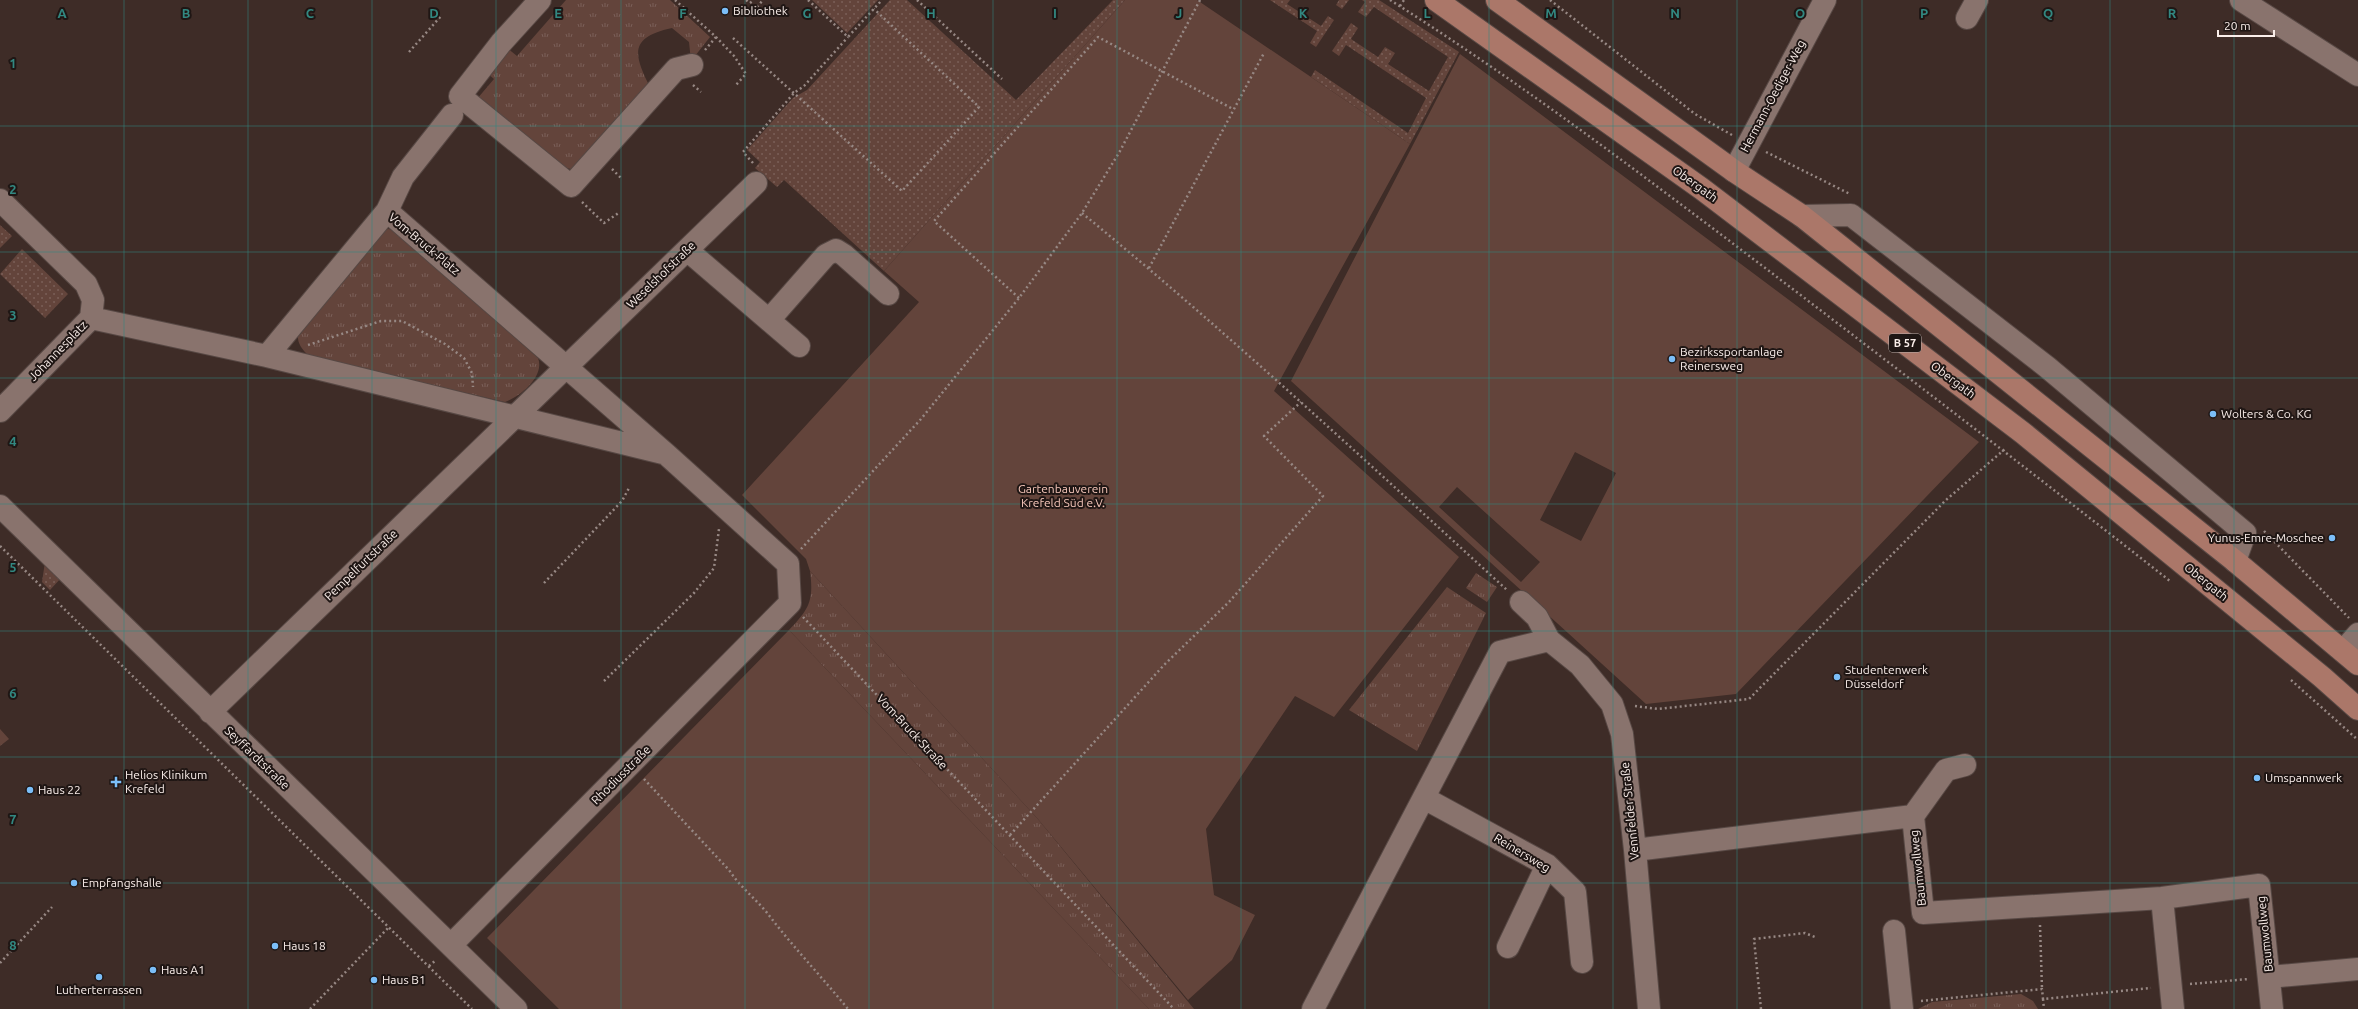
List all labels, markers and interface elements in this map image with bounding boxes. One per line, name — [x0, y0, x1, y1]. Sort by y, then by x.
place label: Bibliothek — [733, 4, 788, 17]
text: A — [57, 6, 67, 20]
text: B — [182, 6, 191, 20]
text: C — [306, 6, 315, 20]
text: D — [429, 6, 439, 20]
text: E — [554, 6, 562, 20]
text: F — [679, 6, 687, 20]
marker: Bibliothek — [720, 6, 730, 16]
text: G — [803, 6, 812, 20]
text: H — [926, 6, 936, 20]
text: I — [1053, 6, 1057, 20]
text: J — [1176, 6, 1182, 20]
text: K — [1299, 6, 1308, 20]
text: L — [1423, 6, 1431, 20]
text: M — [1545, 6, 1557, 20]
text: N — [1670, 6, 1680, 20]
text: O — [1795, 6, 1805, 20]
text: P — [1920, 6, 1928, 20]
text: Q — [2043, 6, 2053, 20]
text: R — [2168, 6, 2177, 20]
scale bar — [2218, 12, 2274, 38]
text: 20 m — [2224, 19, 2251, 32]
street label: Hermann-Oediger-Weg — [1738, 38, 1808, 154]
text: 1 — [9, 56, 17, 70]
street label: Obergath — [1670, 163, 1720, 204]
text: 2 — [9, 182, 17, 196]
street label: Vom-Bruck-Platz — [386, 210, 463, 277]
street label: Weselshofstraße — [624, 238, 698, 311]
text: 3 — [9, 308, 17, 322]
street label: Johannesplatz — [26, 318, 90, 383]
road number: B 57 — [1889, 334, 1921, 352]
place label: Bezirkssportanlage Reinersweg — [1680, 345, 1783, 372]
marker: Bezirkssportanlage Reinersweg — [1667, 354, 1677, 364]
street label: Obergath — [1929, 359, 1978, 400]
place label: Wolters & Co. KG — [2221, 407, 2312, 420]
marker: Wolters & Co. KG — [2208, 409, 2218, 419]
text: 4 — [9, 434, 17, 448]
park label: Gartenbauverein Krefeld Süd e.V. — [1018, 482, 1108, 509]
street label: Pempelfurtstraße — [322, 527, 400, 603]
place label: Yunus-Emre-Moschee — [2208, 531, 2324, 544]
marker: Yunus-Emre-Moschee — [2327, 533, 2337, 543]
text: 5 — [9, 560, 17, 574]
street label: Obergath — [2182, 560, 2231, 603]
place label: Studentenwerk Düsseldorf — [1845, 663, 1928, 690]
marker: Studentenwerk Düsseldorf — [1832, 672, 1842, 682]
text: 6 — [9, 686, 17, 700]
street label: Vom-Bruck-Straße — [874, 692, 950, 772]
street label: Seyffardtstraße — [222, 724, 292, 792]
street label: Rhodiusstraße — [589, 743, 653, 807]
street label: Vennfelder Straße — [1618, 761, 1641, 861]
place label: Helios Klinikum Krefeld — [125, 768, 207, 795]
place label: Umspannwerk — [2265, 771, 2342, 784]
marker: Umspannwerk — [2252, 773, 2262, 783]
marker: Helios Klinikum Krefeld — [110, 776, 122, 788]
place label: Haus 22 — [38, 783, 81, 796]
marker: Haus 22 — [25, 785, 35, 795]
text: 7 — [9, 812, 17, 826]
street label: Baumwollweg — [1907, 829, 1928, 907]
street label: Reinersweg — [1492, 831, 1553, 874]
place label: Empfangshalle — [82, 876, 162, 889]
marker: Empfangshalle — [69, 878, 79, 888]
street label: Baumwollweg — [2254, 895, 2275, 973]
text: 8 — [9, 938, 17, 952]
place label: Haus 18 — [283, 939, 326, 952]
marker: Haus 18 — [270, 941, 280, 951]
place label: Haus A1 — [161, 963, 205, 976]
marker: Haus A1 — [148, 965, 158, 975]
marker: Lutherterrassen — [94, 972, 104, 982]
place label: Haus B1 — [382, 973, 426, 986]
marker: Haus B1 — [369, 975, 379, 985]
place label: Lutherterrassen — [56, 983, 142, 996]

